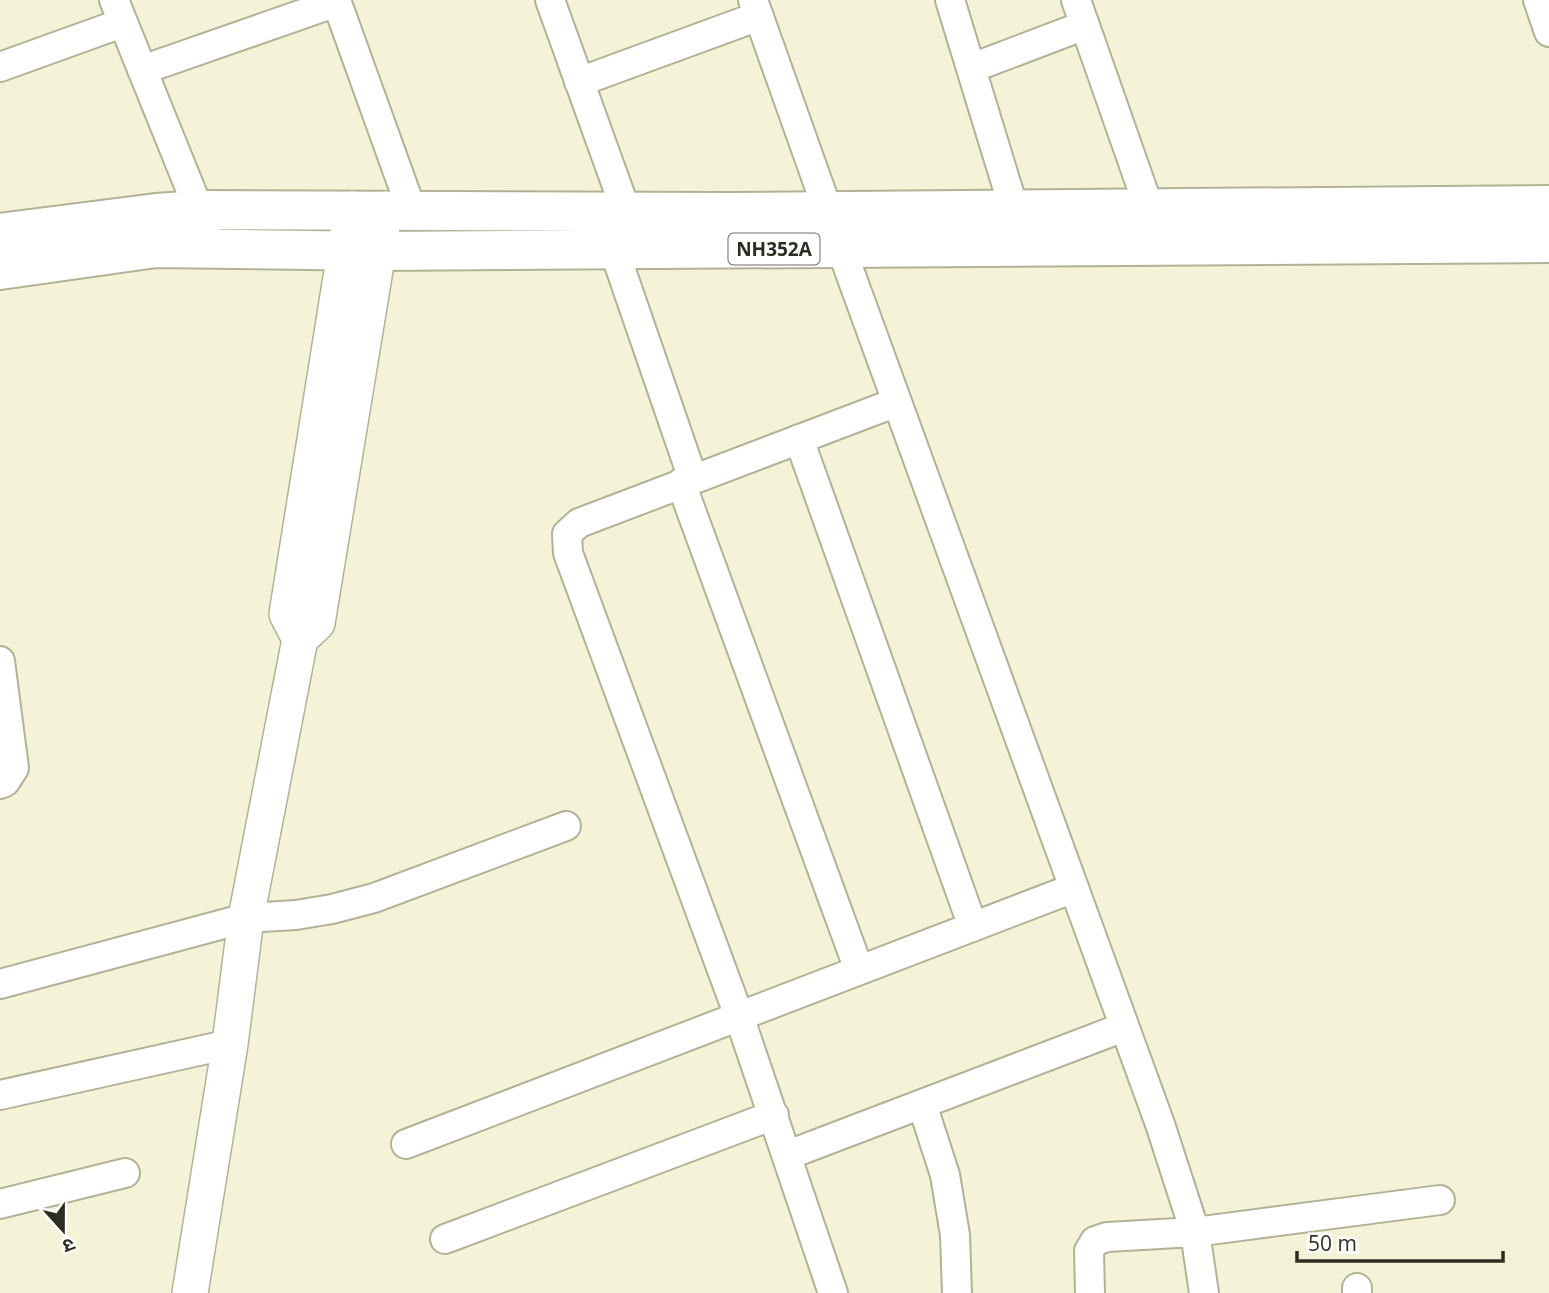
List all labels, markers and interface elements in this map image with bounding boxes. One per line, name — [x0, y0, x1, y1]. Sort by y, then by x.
road number: NH352A — [728, 233, 820, 264]
north arrow — [28, 1195, 98, 1265]
scale bar — [1297, 1220, 1504, 1264]
text: 50 m — [1308, 1229, 1357, 1257]
text: उ — [58, 1232, 79, 1260]

